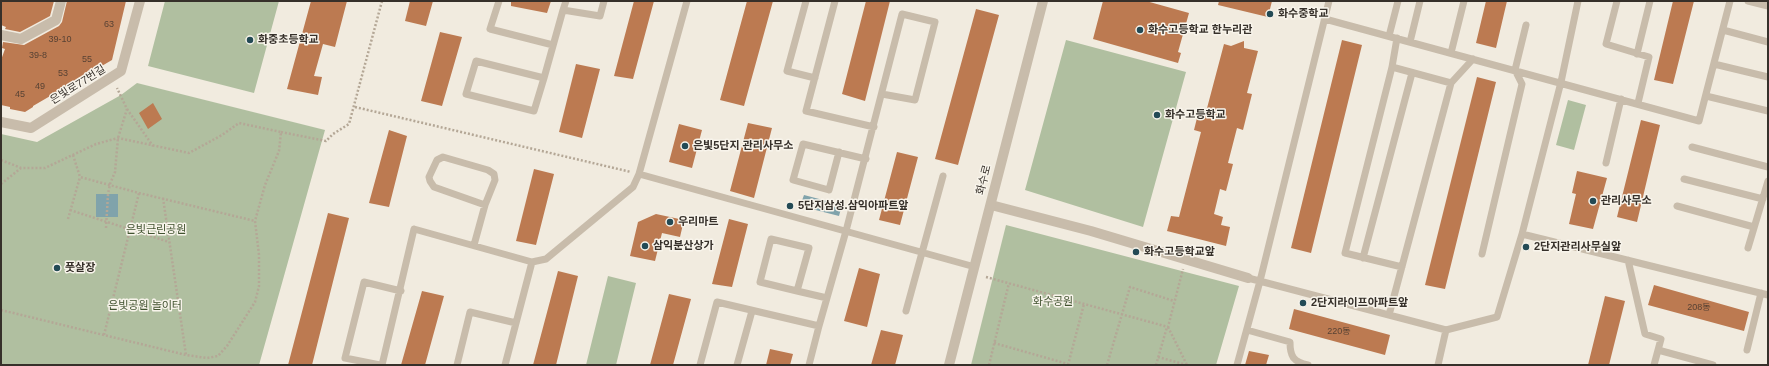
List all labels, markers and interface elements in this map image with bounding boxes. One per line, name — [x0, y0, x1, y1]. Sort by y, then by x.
place label: 화수중학교 — [1278, 7, 1329, 21]
marker: 화수중학교 — [1265, 9, 1275, 19]
house number: 63 — [104, 20, 114, 30]
place label: 화수고등학교 한누리관 — [1148, 23, 1252, 37]
marker: 화수고등학교 한누리관 — [1135, 25, 1145, 35]
place label: 화중초등학교 — [258, 33, 319, 47]
house number: 39-10 — [48, 35, 72, 45]
marker: 화중초등학교 — [245, 35, 255, 45]
house number: 39-8 — [29, 51, 47, 61]
house number: 55 — [82, 55, 92, 65]
street label: 은빛로77번길 — [48, 63, 108, 107]
house number: 53 — [58, 69, 68, 79]
house number: 49 — [35, 82, 45, 92]
house number: 45 — [15, 90, 25, 100]
place label: 화수고등학교 — [1165, 108, 1226, 122]
marker: 화수고등학교 — [1152, 110, 1162, 120]
place label: 은빛5단지 관리사무소 — [693, 139, 793, 153]
marker: 은빛5단지 관리사무소 — [680, 141, 690, 151]
street label: 화수로 — [974, 164, 994, 196]
place label: 관리사무소 — [1601, 194, 1652, 208]
marker: 관리사무소 — [1588, 196, 1598, 206]
place label: 5단지삼성.삼익아파트앞 — [798, 199, 908, 213]
marker: 5단지삼성.삼익아파트앞 — [785, 201, 795, 211]
place label: 우리마트 — [678, 215, 718, 229]
marker: 우리마트 — [665, 217, 675, 227]
park label: 은빛근린공원 — [126, 223, 186, 237]
place label: 삼익분산상가 — [653, 239, 714, 253]
place label: 2단지관리사무실앞 — [1534, 240, 1621, 254]
marker: 삼익분산상가 — [640, 241, 650, 251]
marker: 2단지관리사무실앞 — [1521, 242, 1531, 252]
place label: 화수고등학교앞 — [1144, 245, 1215, 259]
marker: 화수고등학교앞 — [1131, 247, 1141, 257]
place label: 풋살장 — [65, 261, 95, 275]
marker: 풋살장 — [52, 263, 62, 273]
park label: 화수공원 — [1033, 295, 1073, 309]
place label: 2단지라이프아파트앞 — [1311, 296, 1408, 310]
marker: 2단지라이프아파트앞 — [1298, 298, 1308, 308]
park label: 은빛공원 놀이터 — [108, 299, 182, 313]
house number: 208동 — [1687, 303, 1711, 313]
house number: 220동 — [1327, 327, 1351, 337]

